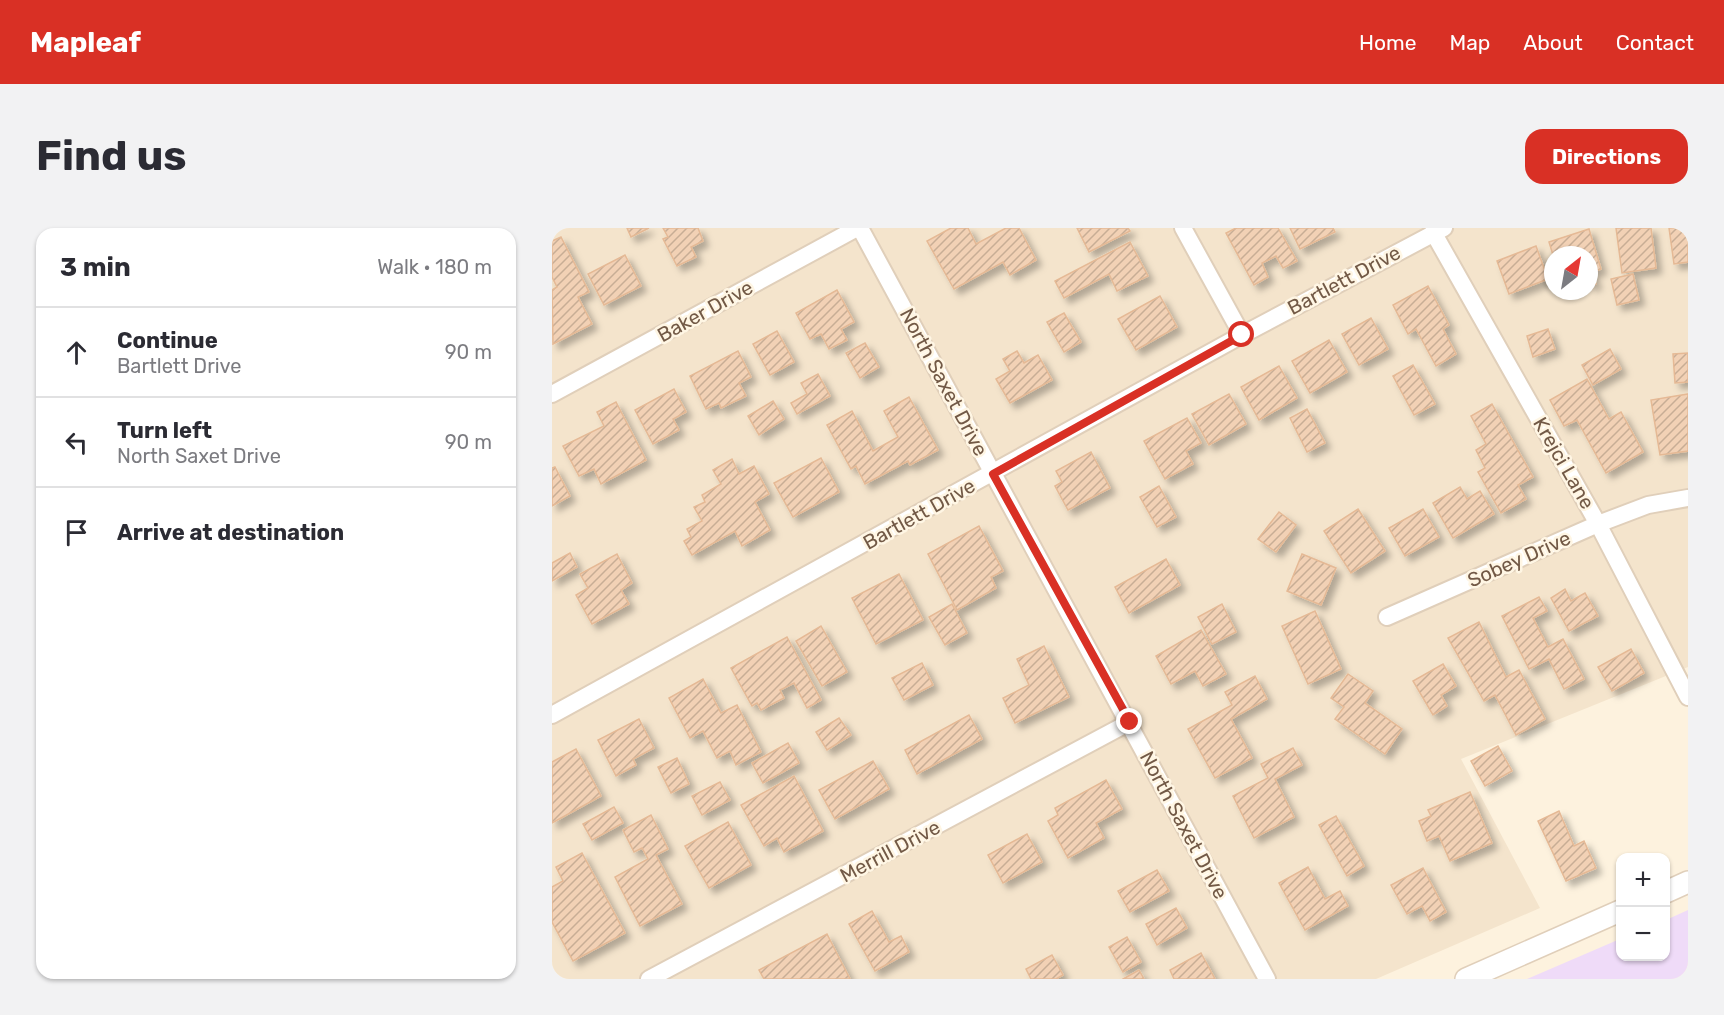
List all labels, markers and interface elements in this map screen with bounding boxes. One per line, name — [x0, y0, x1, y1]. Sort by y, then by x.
text: Mapleaf — [30, 26, 141, 59]
text: Home — [1359, 30, 1416, 55]
text: Map — [1449, 30, 1490, 55]
text: About — [1523, 30, 1583, 55]
text: Contact — [1616, 30, 1694, 55]
button: Directions — [1525, 129, 1688, 184]
text: Find us — [36, 131, 187, 181]
street label: Bartlett Drive — [1283, 240, 1405, 320]
north arrow — [1544, 246, 1598, 300]
text: 3 min — [60, 252, 131, 283]
text: Walk · 180 m — [377, 255, 492, 279]
street label: Baker Drive — [653, 275, 757, 347]
street label: North Saxet Drive — [895, 304, 993, 460]
route start — [1228, 321, 1254, 347]
text: Continue — [117, 327, 218, 354]
icon: ahead — [60, 336, 93, 369]
text: 90 m — [445, 340, 492, 364]
text: Bartlett Drive — [117, 354, 241, 378]
street label: Krejci Lane — [1528, 413, 1600, 513]
text: Turn left — [117, 417, 212, 444]
icon: left — [60, 426, 93, 459]
text: 90 m — [445, 430, 492, 454]
text: North Saxet Drive — [117, 444, 281, 468]
street label: Bartlett Drive — [859, 473, 979, 555]
icon: arrive — [60, 516, 93, 549]
text: Arrive at destination — [117, 519, 344, 546]
street label: Sobey Drive — [1464, 526, 1574, 592]
route end — [1116, 708, 1142, 734]
street label: North Saxet Drive — [1135, 747, 1233, 903]
street label: Merrill Drive — [836, 815, 944, 887]
map controls — [1616, 853, 1670, 961]
button: + — [1616, 853, 1670, 907]
button: − — [1616, 907, 1670, 961]

